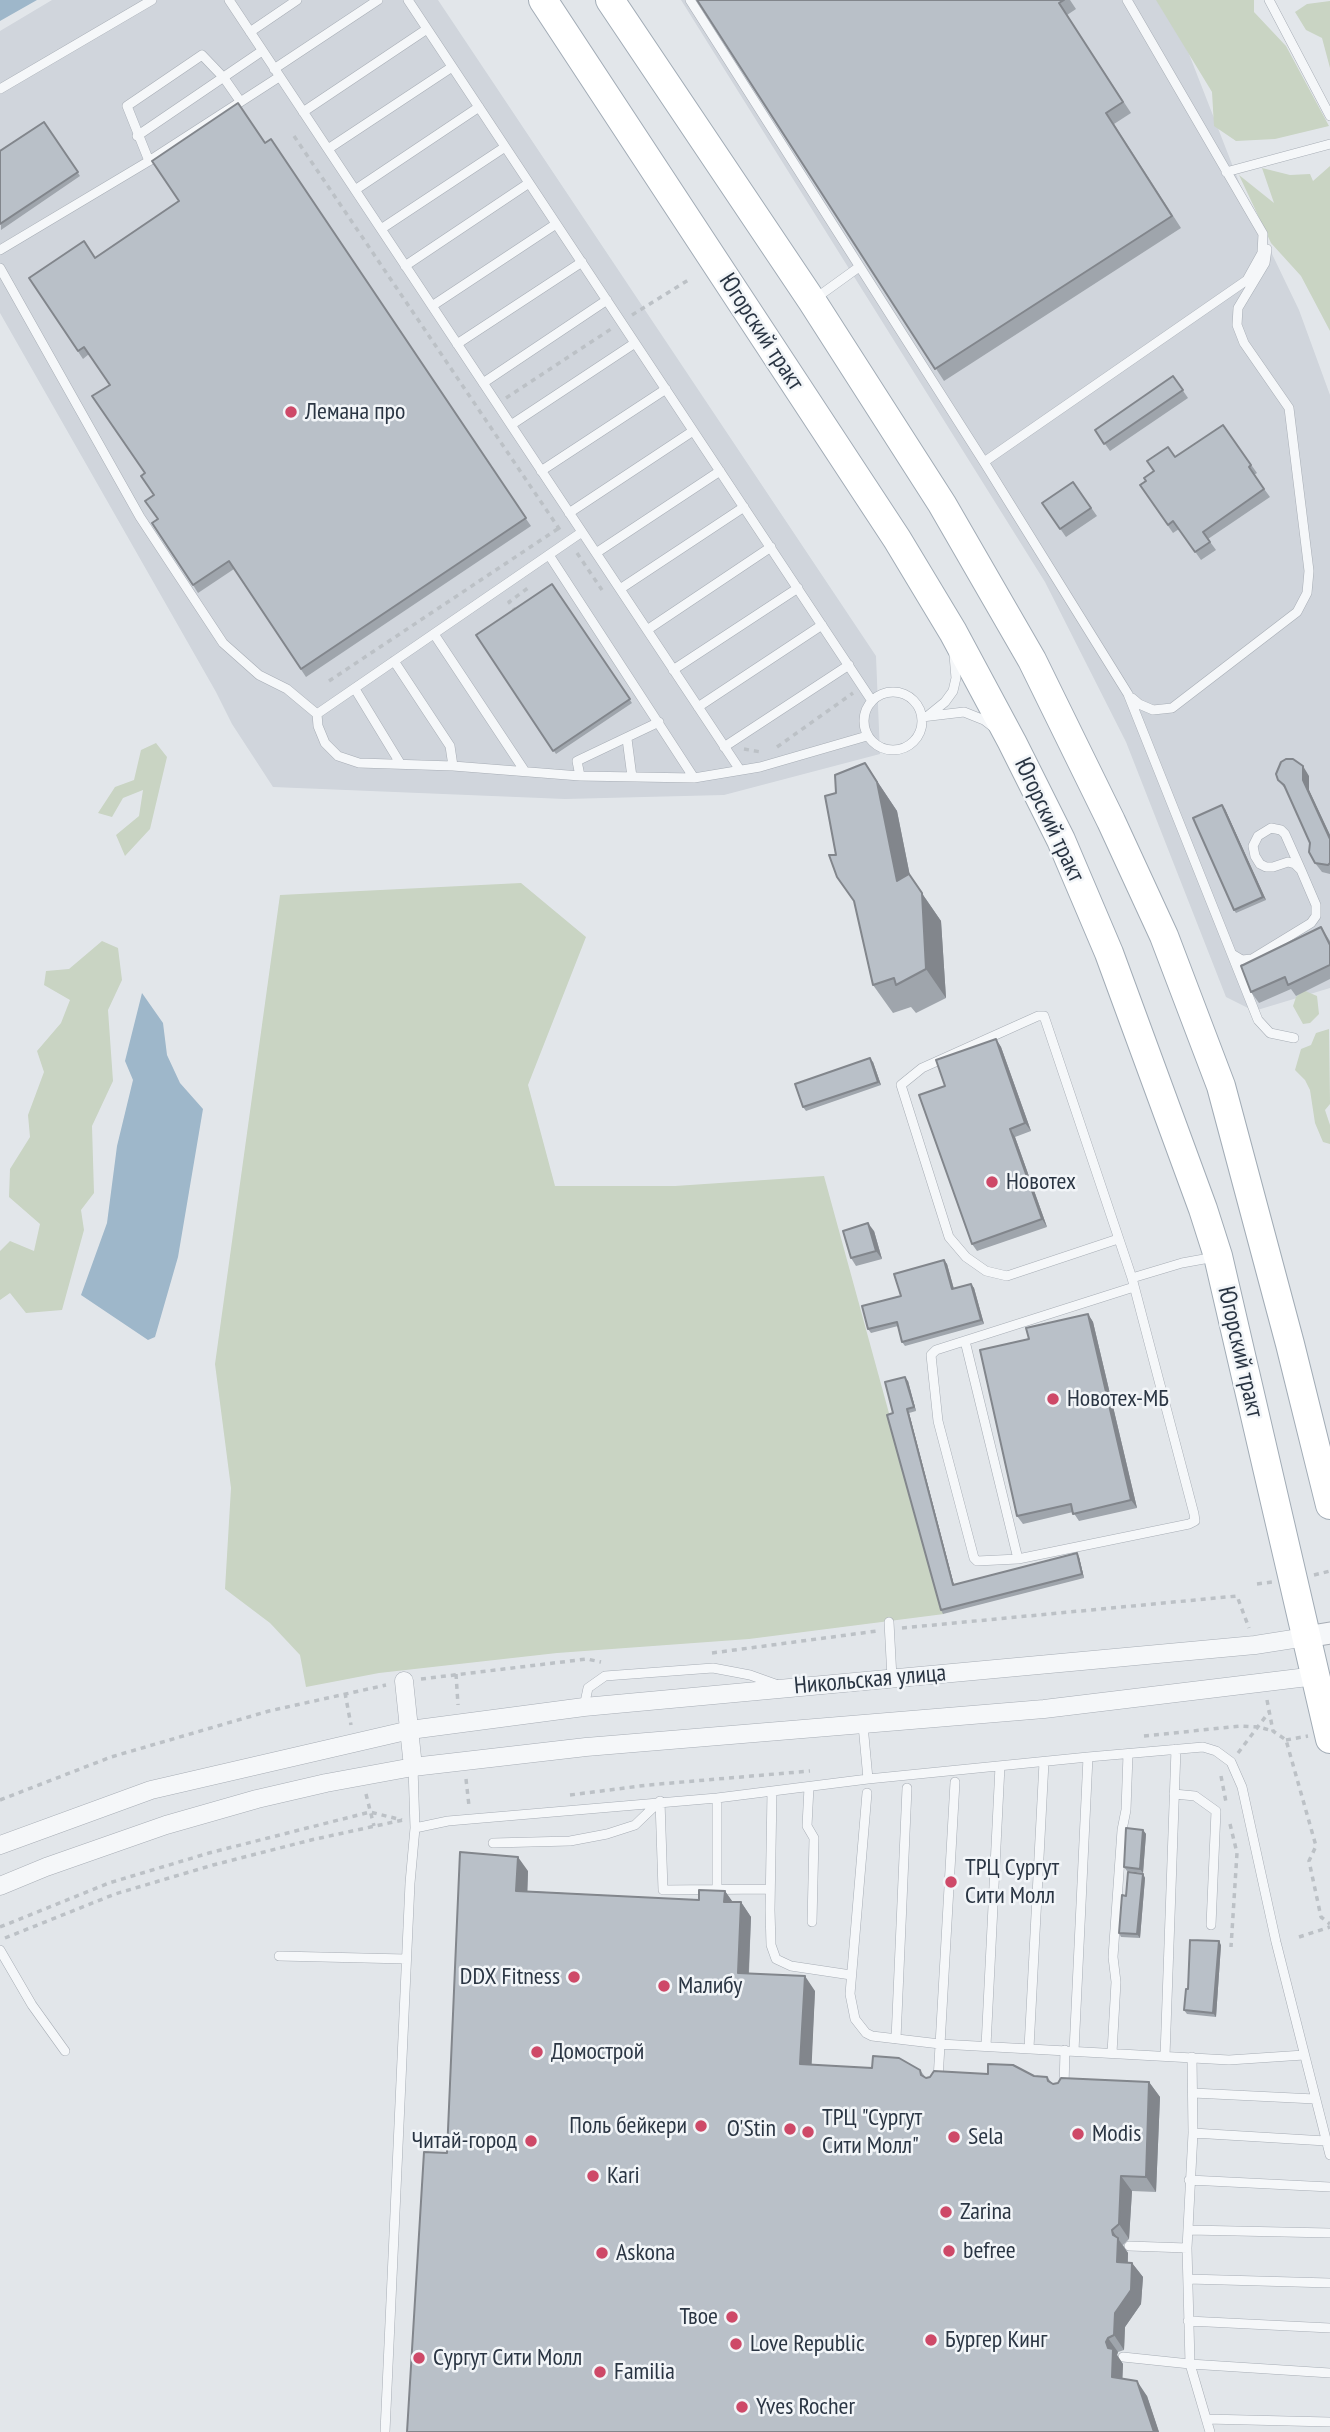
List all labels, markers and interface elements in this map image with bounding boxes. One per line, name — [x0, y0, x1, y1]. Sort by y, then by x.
street label: Югорский тракт — [713, 268, 809, 396]
place label: Лемана про — [305, 398, 405, 426]
marker: Лемана про — [283, 404, 299, 420]
street label: Югорский тракт — [1008, 753, 1090, 887]
place label: Новотех — [1006, 1168, 1076, 1196]
marker: Новотех — [984, 1174, 1000, 1190]
street label: Югорский тракт — [1211, 1284, 1269, 1420]
place label: Новотех-МБ — [1067, 1385, 1169, 1413]
marker: Новотех-МБ — [1045, 1391, 1061, 1407]
street label: Никольская улица — [793, 1659, 947, 1701]
place label: ТРЦ Сургут Сити Молл — [965, 1854, 1059, 1910]
marker: ТРЦ Сургут Сити Молл — [943, 1874, 959, 1890]
place label: DDX Fitness — [460, 1963, 560, 1991]
marker: DDX Fitness — [566, 1969, 582, 1985]
place label: Малибу — [678, 1972, 742, 2000]
marker: Малибу — [656, 1978, 672, 1994]
place label: Домострой — [551, 2038, 644, 2066]
marker: Домострой — [529, 2044, 545, 2060]
place label: ТРЦ "Сургут Сити Молл" — [822, 2104, 922, 2160]
place label: Поль бейкери — [569, 2112, 687, 2140]
place label: O'Stin — [727, 2115, 776, 2143]
marker: Поль бейкери — [693, 2118, 709, 2134]
place label: Modis — [1092, 2120, 1141, 2148]
marker: O'Stin — [782, 2121, 798, 2137]
place label: Sela — [968, 2123, 1003, 2151]
marker: ТРЦ "Сургут Сити Молл" — [800, 2124, 816, 2140]
marker: Modis — [1070, 2126, 1086, 2142]
place label: Читай-город — [411, 2127, 517, 2155]
marker: Sela — [946, 2129, 962, 2145]
marker: Читай-город — [523, 2133, 539, 2149]
place label: Kari — [607, 2162, 640, 2190]
marker: Kari — [585, 2168, 601, 2184]
place label: Zarina — [960, 2198, 1012, 2226]
marker: Zarina — [938, 2204, 954, 2220]
place label: befree — [963, 2237, 1016, 2265]
place label: Askona — [616, 2239, 675, 2267]
marker: befree — [941, 2243, 957, 2259]
marker: Askona — [594, 2245, 610, 2261]
place label: Твое — [679, 2303, 718, 2331]
marker: Твое — [724, 2309, 740, 2325]
place label: Бургер Кинг — [945, 2326, 1047, 2354]
place label: Love Republic — [750, 2330, 864, 2358]
marker: Бургер Кинг — [923, 2332, 939, 2348]
marker: Love Republic — [728, 2336, 744, 2352]
place label: Сургут Сити Молл — [433, 2344, 582, 2372]
marker: Сургут Сити Молл — [411, 2350, 427, 2366]
place label: Familia — [614, 2358, 675, 2386]
marker: Familia — [592, 2364, 608, 2380]
place label: Yves Rocher — [756, 2393, 855, 2421]
marker: Yves Rocher — [734, 2399, 750, 2415]

